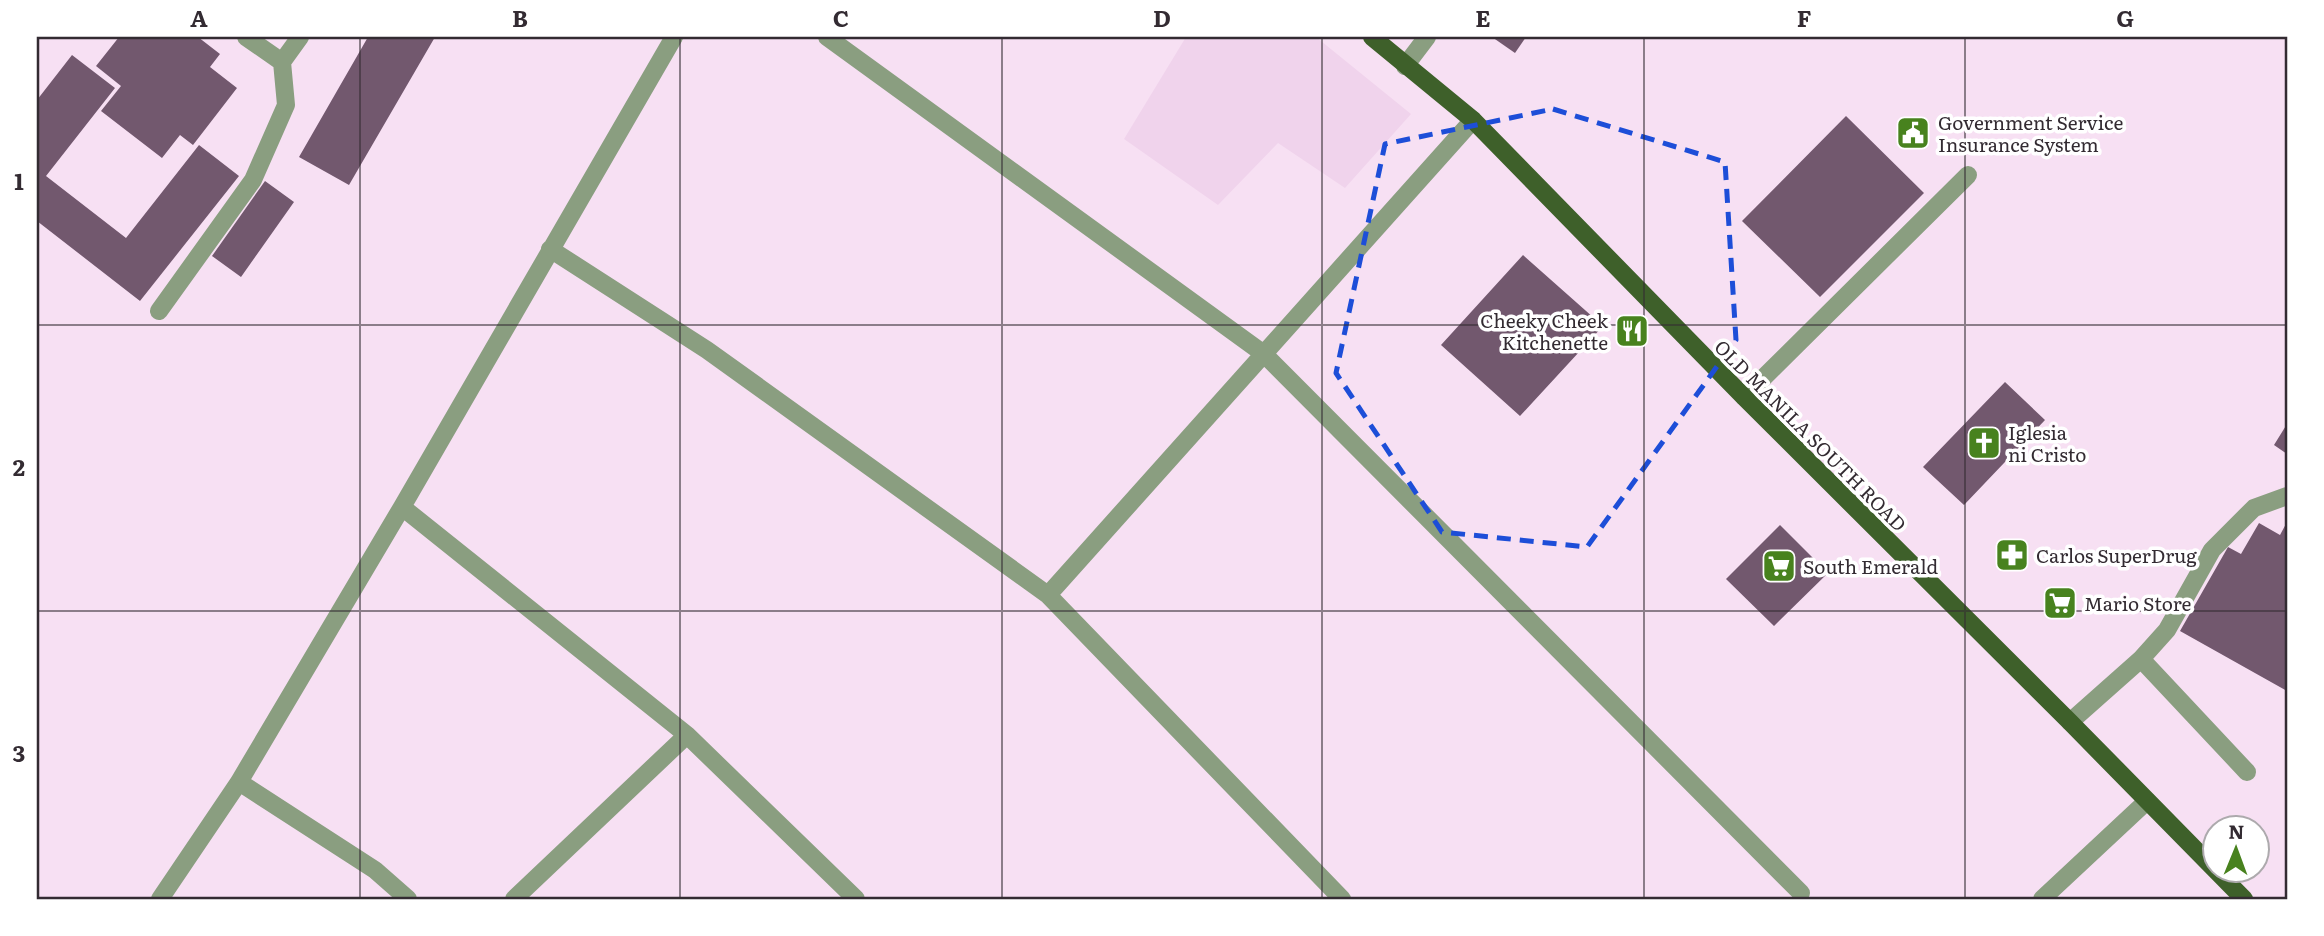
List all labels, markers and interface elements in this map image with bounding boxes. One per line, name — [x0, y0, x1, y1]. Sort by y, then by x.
text: A — [190, 0, 208, 34]
text: B — [512, 0, 528, 34]
text: C — [833, 0, 849, 34]
text: D — [1153, 0, 1171, 34]
text: E — [1475, 0, 1491, 34]
text: F — [1797, 0, 1812, 34]
text: G — [2116, 0, 2134, 34]
place label: Government Service Insurance System — [1938, 108, 2123, 158]
public building icon: Government Service Insurance System — [1894, 114, 1932, 152]
text: 1 — [14, 163, 24, 197]
place label: Cheeky Cheek Kitchenette — [1480, 306, 1608, 356]
restaurant icon: Cheeky Cheek Kitchenette — [1613, 312, 1651, 350]
street label: OLD MANILA SOUTH ROAD — [1709, 333, 1913, 537]
place label: Iglesia ni Cristo — [2008, 418, 2086, 468]
church icon: Iglesia ni Cristo — [1965, 424, 2003, 462]
text: 2 — [13, 449, 25, 483]
pharmacy icon: Carlos SuperDrug — [1993, 536, 2031, 574]
place label: Carlos SuperDrug — [2036, 541, 2197, 569]
supermarket icon: South Emerald — [1760, 547, 1798, 585]
place label: South Emerald — [1803, 552, 1938, 580]
supermarket icon: Mario Store — [2041, 584, 2079, 622]
place label: Mario Store — [2084, 589, 2191, 617]
text: 3 — [13, 735, 25, 769]
north arrow — [2202, 814, 2272, 884]
text: N — [2228, 817, 2245, 845]

